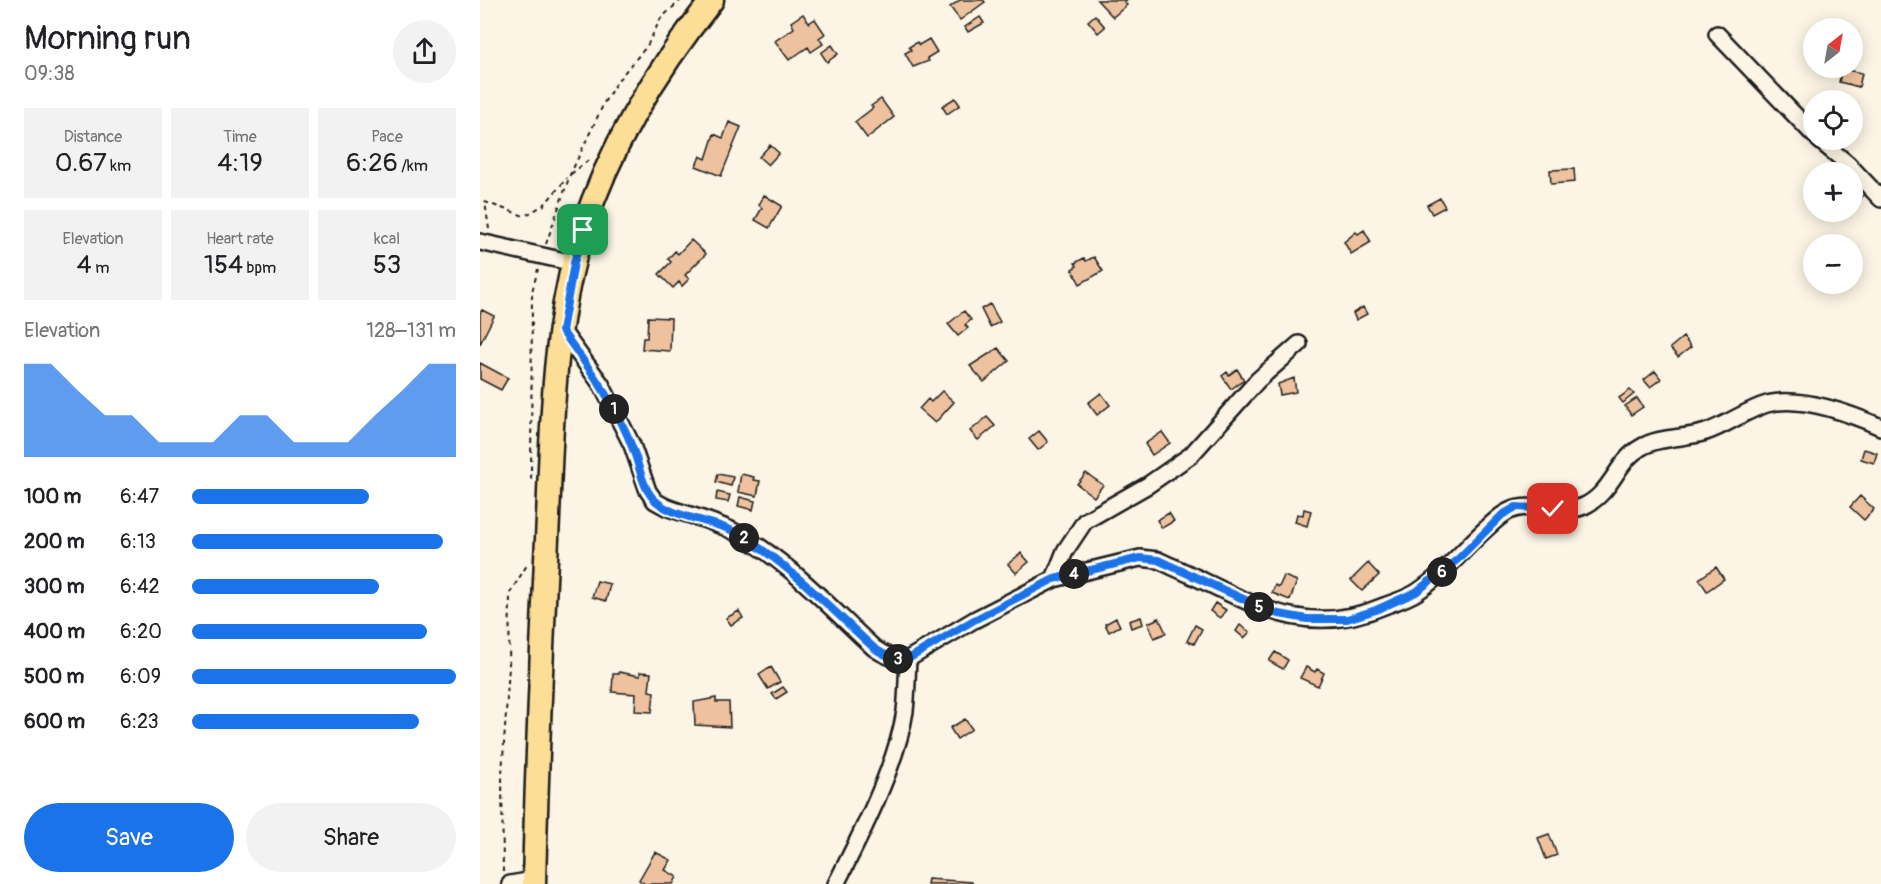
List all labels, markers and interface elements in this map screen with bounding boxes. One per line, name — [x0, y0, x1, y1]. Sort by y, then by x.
text: Morning run — [24, 18, 191, 59]
north arrow — [1803, 18, 1863, 78]
map controls — [1803, 18, 1863, 294]
button: share — [393, 20, 456, 83]
text: 09:38 — [24, 61, 75, 86]
button: locate — [1803, 90, 1863, 150]
text: Distance — [64, 127, 122, 147]
text: Time — [223, 127, 257, 147]
text: Pace — [371, 127, 403, 147]
text: 0.67 — [55, 147, 107, 179]
text: 4:19 — [217, 147, 263, 179]
text: 6:26 — [346, 147, 398, 179]
text: km — [107, 156, 131, 176]
text: /km — [398, 156, 428, 176]
button: + — [1803, 162, 1863, 222]
pin — [557, 204, 608, 255]
icon: arrive — [566, 213, 599, 246]
text: Elevation — [63, 229, 123, 249]
text: Heart rate — [206, 229, 274, 249]
text: kcal — [374, 229, 400, 249]
button: − — [1803, 234, 1863, 294]
text: 4 — [77, 249, 92, 281]
text: 154 — [204, 249, 243, 281]
text: 53 — [373, 249, 401, 281]
text: m — [92, 258, 109, 278]
text: bpm — [243, 258, 276, 278]
text: Elevation — [24, 318, 100, 343]
text: 128–131 m — [366, 318, 456, 343]
pin: 1 — [599, 394, 629, 424]
text: 1 — [611, 399, 617, 419]
pin — [1527, 483, 1578, 534]
text: 100 m — [24, 484, 81, 509]
text: 6:47 — [120, 484, 159, 509]
icon: check — [1536, 492, 1569, 525]
pin: 2 — [729, 523, 759, 553]
text: 2 — [740, 528, 748, 548]
text: 200 m — [24, 529, 85, 554]
text: 6:13 — [120, 529, 156, 554]
pin: 6 — [1427, 557, 1457, 587]
pin: 4 — [1059, 559, 1089, 589]
text: 6 — [1437, 562, 1447, 582]
text: 4 — [1069, 564, 1079, 584]
text: 300 m — [24, 574, 85, 599]
text: 6:42 — [120, 574, 160, 599]
pin: 5 — [1244, 592, 1274, 622]
text: 5 — [1255, 597, 1263, 617]
text: 400 m — [24, 619, 85, 644]
text: 6:20 — [120, 619, 162, 644]
pin: 3 — [883, 644, 913, 674]
text: 3 — [894, 649, 902, 669]
text: 500 m — [24, 664, 84, 689]
text: 6:09 — [120, 664, 161, 689]
text: 600 m — [24, 709, 85, 734]
text: 6:23 — [120, 709, 159, 734]
button: Save — [24, 803, 234, 872]
button: Share — [246, 803, 456, 872]

